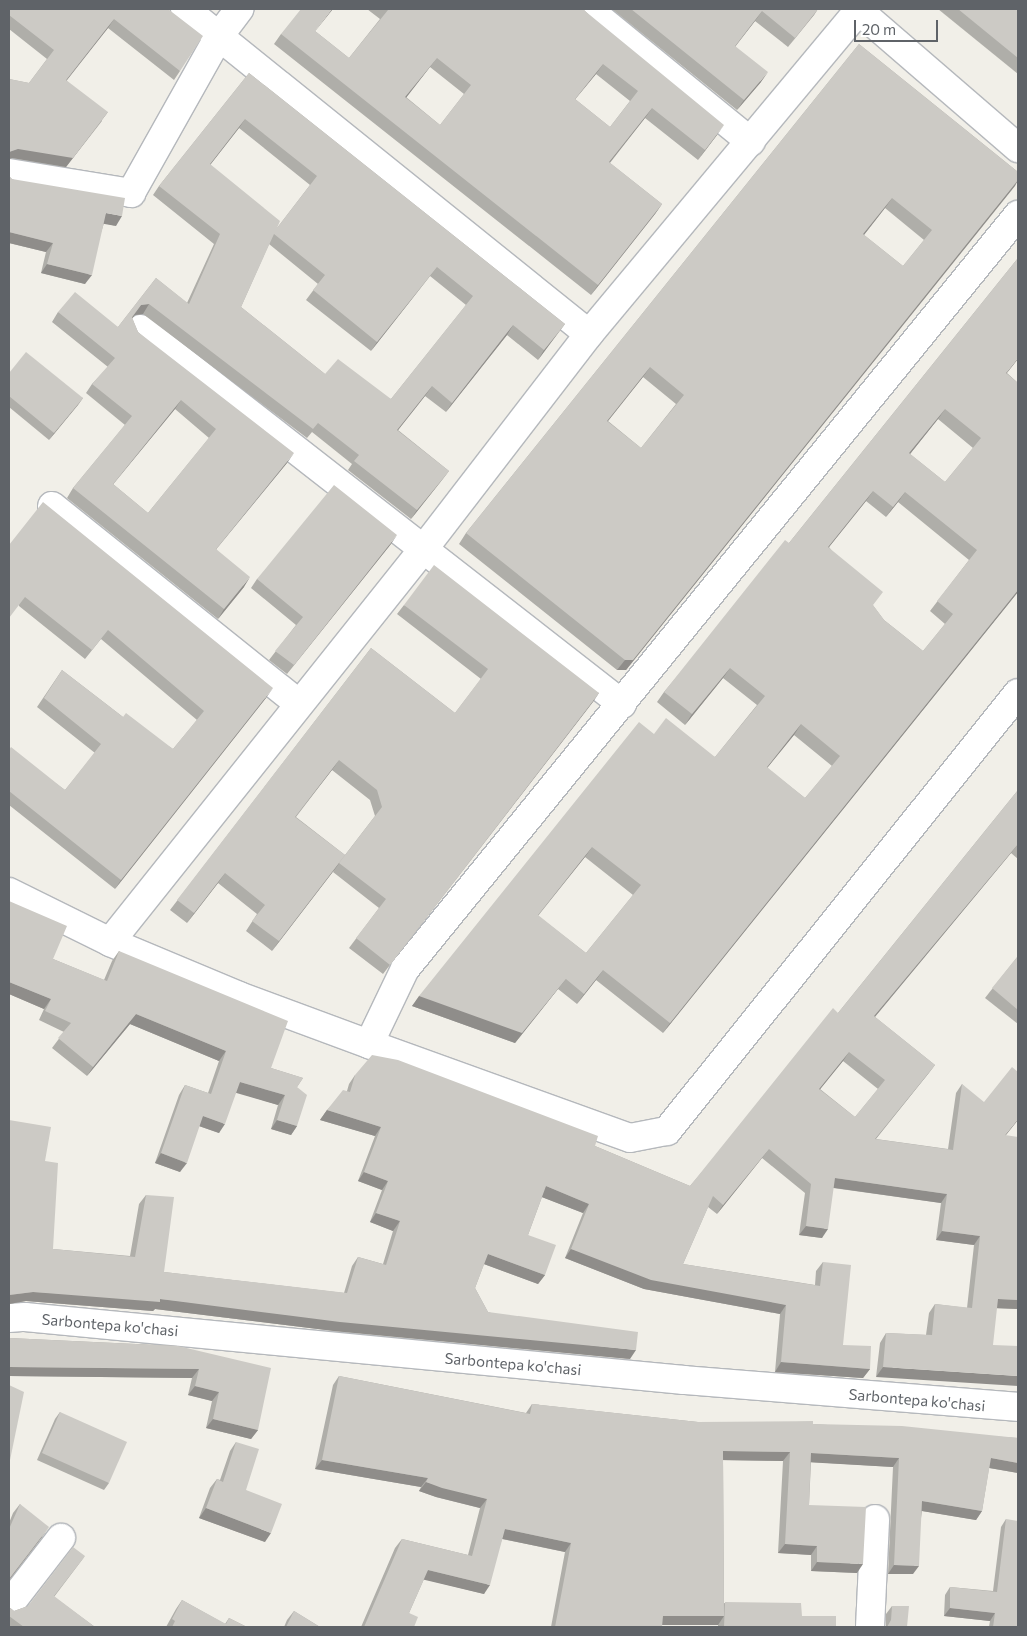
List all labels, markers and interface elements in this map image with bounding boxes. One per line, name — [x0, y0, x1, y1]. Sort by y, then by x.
scale bar — [857, 10, 941, 42]
text: 20 m — [862, 20, 896, 38]
street label: Sarbontepa ko'chasi — [41, 1310, 179, 1340]
street label: Sarbontepa ko'chasi — [444, 1349, 582, 1379]
street label: Sarbontepa ko'chasi — [848, 1385, 986, 1415]

